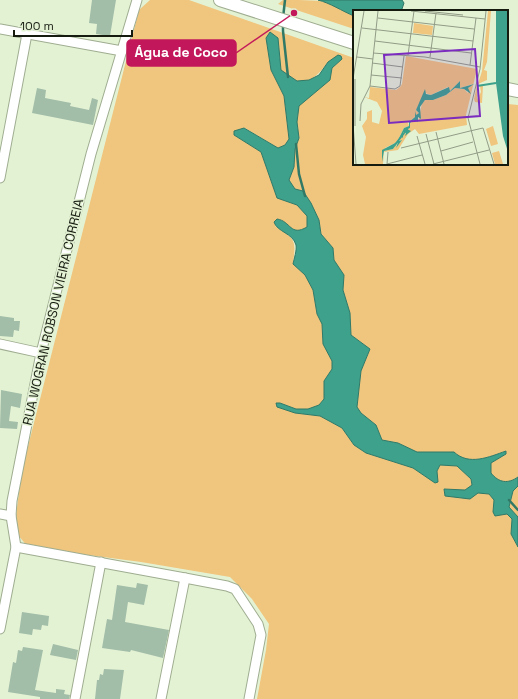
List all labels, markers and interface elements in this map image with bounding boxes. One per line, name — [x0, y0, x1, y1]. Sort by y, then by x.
inset map — [353, 10, 508, 165]
scale bar — [14, 12, 132, 38]
text: 100 m — [20, 18, 54, 34]
callout: Água de Coco — [127, 40, 236, 66]
text: Água de Coco — [134, 43, 228, 61]
street label: RUA WOGRAN ROBSON VIEIRA CORREIA — [19, 197, 87, 427]

